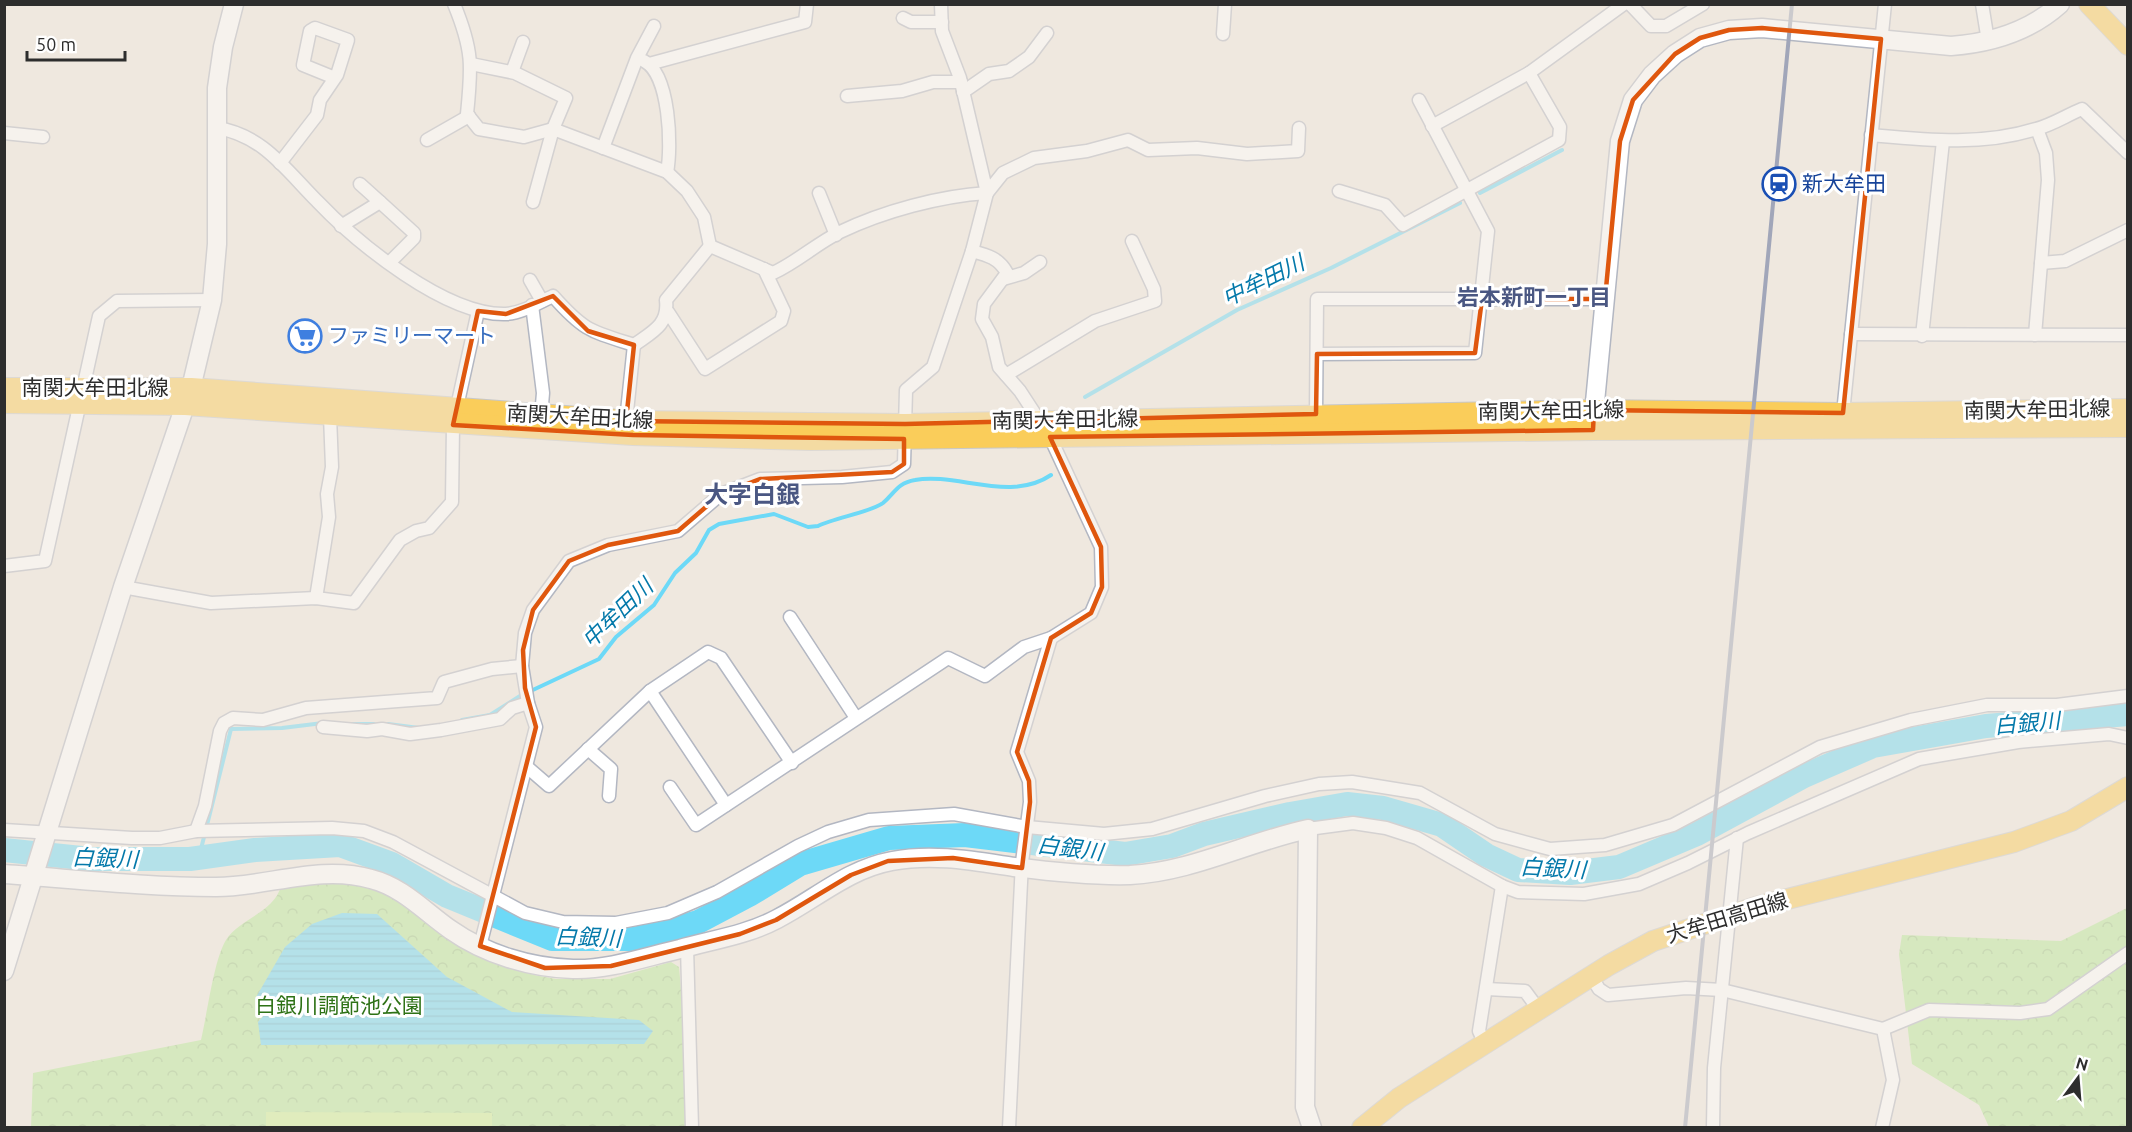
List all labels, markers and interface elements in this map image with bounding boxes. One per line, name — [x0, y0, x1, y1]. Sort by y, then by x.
scale bar — [27, 24, 124, 62]
text: 50 m — [36, 34, 76, 54]
station icon: 新大牟田 — [1761, 166, 1797, 202]
place label: 新大牟田 — [1802, 171, 1886, 195]
water label: 中牟田川 — [1218, 248, 1310, 310]
district label: 岩本新町一丁目 — [1457, 284, 1611, 309]
supermarket icon: ファミリーマート — [287, 318, 323, 354]
place label: ファミリーマート — [328, 323, 496, 347]
street label: 南関大牟田北線 — [22, 375, 169, 399]
street label: 南関大牟田北線 — [1963, 396, 2111, 422]
street label: 南関大牟田北線 — [1477, 397, 1625, 423]
street label: 南関大牟田北線 — [506, 400, 654, 432]
street label: 南関大牟田北線 — [991, 406, 1139, 432]
district label: 大字白銀 — [704, 481, 800, 508]
water label: 中牟田川 — [576, 572, 658, 652]
water label: 白銀川 — [1993, 707, 2063, 738]
water label: 白銀川 — [1036, 831, 1106, 864]
water label: 白銀川 — [72, 844, 140, 871]
water label: 白銀川 — [1519, 853, 1589, 882]
street label: 大牟田高田線 — [1663, 887, 1790, 947]
water label: 白銀川 — [555, 923, 623, 950]
park label: 白銀川調節池公園 — [255, 993, 423, 1017]
north arrow — [2048, 1048, 2108, 1108]
text: N — [2074, 1053, 2090, 1074]

